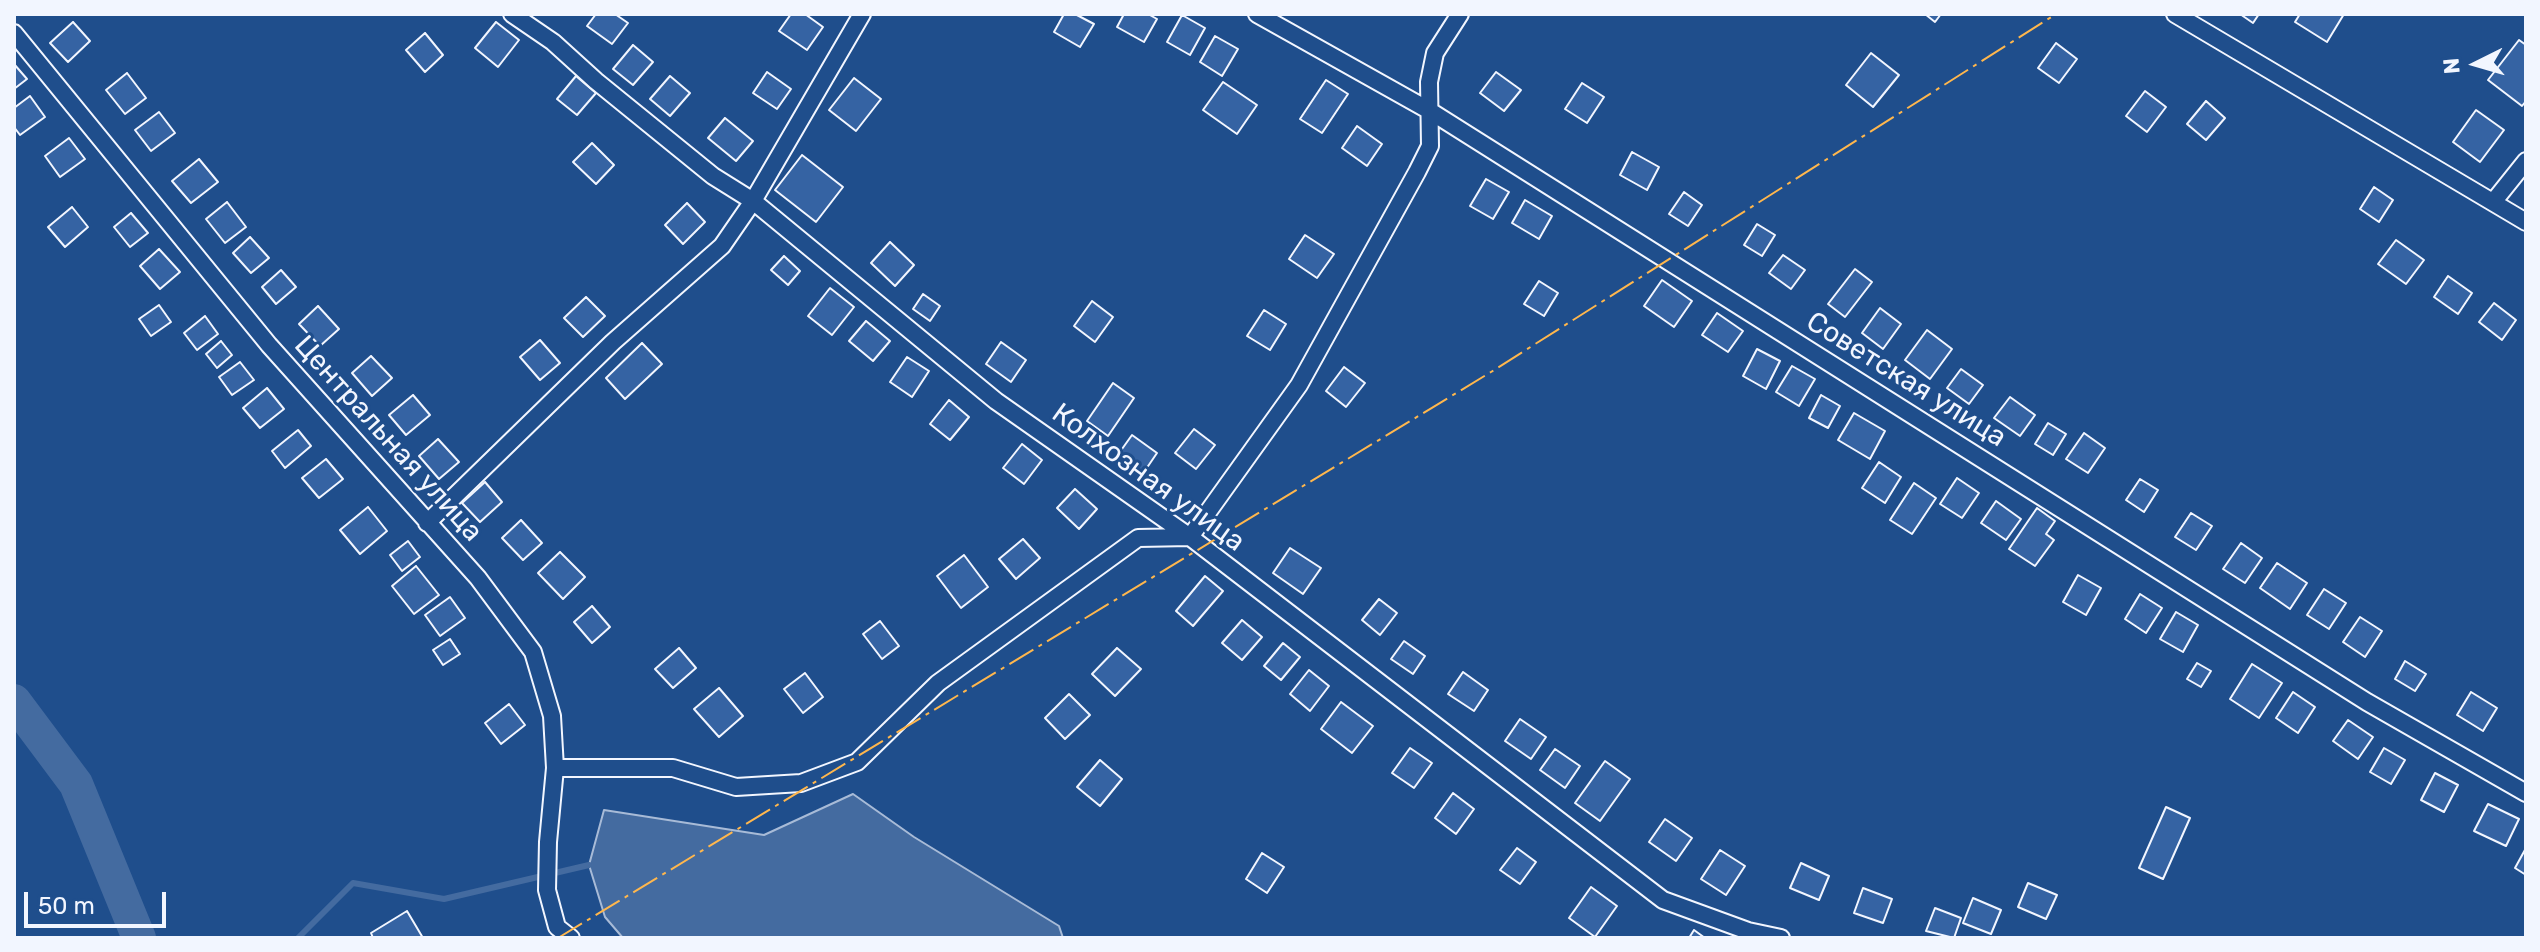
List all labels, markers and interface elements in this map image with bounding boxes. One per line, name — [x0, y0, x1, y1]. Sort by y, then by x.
north arrow — [2436, 24, 2516, 104]
text: N — [2437, 57, 2466, 75]
street label: Советская улица — [1800, 305, 2012, 455]
street label: Центральная улица — [287, 329, 489, 549]
street label: Колхозная улица — [1045, 397, 1251, 559]
scale bar — [28, 876, 170, 926]
text: 50 m — [38, 892, 95, 920]

